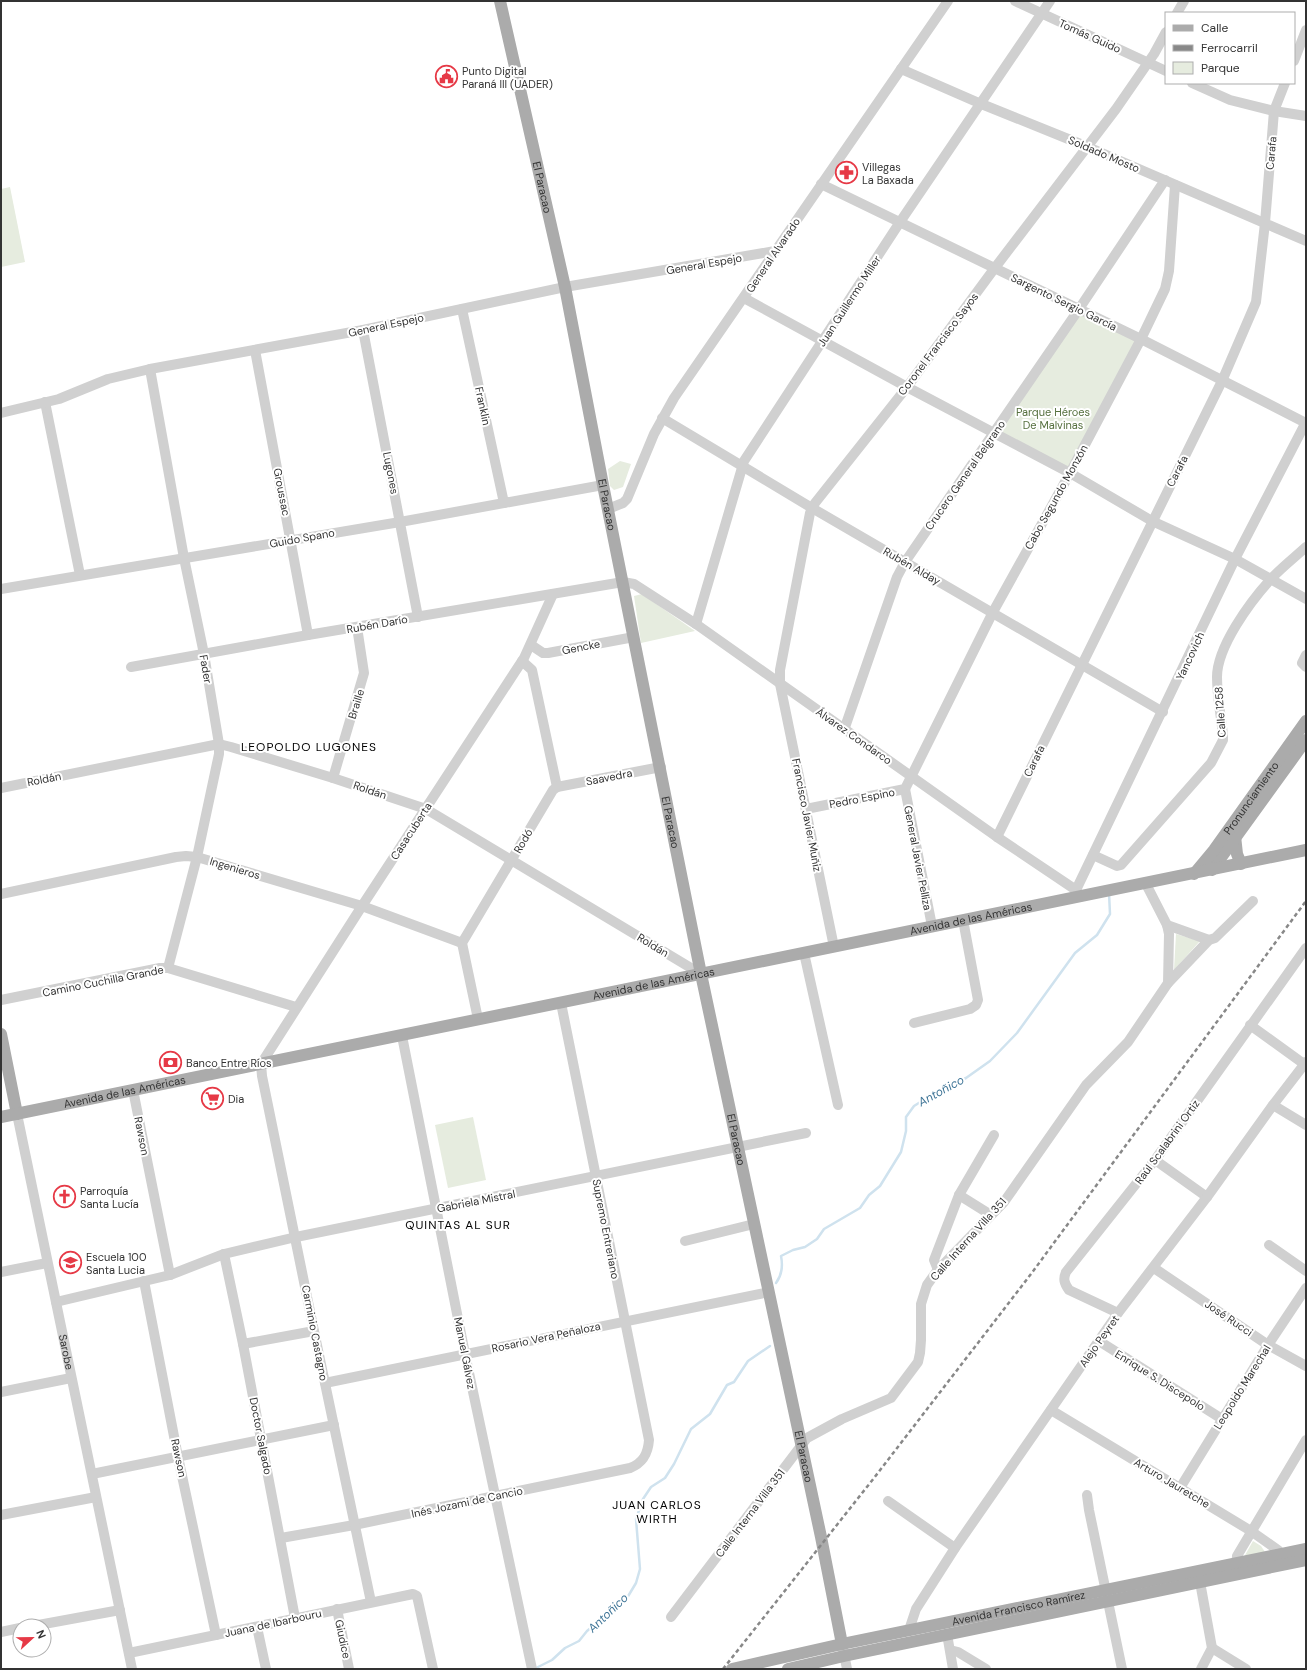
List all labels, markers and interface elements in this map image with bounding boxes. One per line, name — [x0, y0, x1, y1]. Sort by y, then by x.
legend — [1165, 12, 1295, 84]
street label: Tomás Guido — [1057, 16, 1123, 56]
text: Calle — [1201, 20, 1228, 36]
text: Ferrocarril — [1201, 40, 1258, 56]
text: Parque — [1201, 60, 1240, 76]
public building icon: Punto Digital Paraná III (UADER) — [433, 64, 459, 90]
place label: Punto Digital Paraná III (UADER) — [462, 64, 553, 91]
street label: Soldado Mosto — [1066, 133, 1142, 175]
street label: Carafa — [1263, 136, 1279, 170]
street label: El Paracao — [530, 160, 555, 214]
pharmacy icon: Villegas La Baxada — [833, 160, 859, 186]
place label: Villegas La Baxada — [862, 160, 914, 187]
street label: General Alvarado — [743, 215, 803, 295]
street label: General Espejo — [665, 250, 743, 278]
street label: Juan Guillermo Miller — [814, 253, 884, 349]
street label: Sargento Sergio García — [1009, 270, 1119, 334]
street label: Coronel Francisco Sayos — [895, 290, 981, 398]
street label: General Espejo — [347, 310, 425, 340]
street label: Franklin — [472, 385, 494, 427]
park label: Parque Héroes De Malvinas — [1016, 405, 1090, 432]
street label: Crucero General Belgrano — [922, 417, 1008, 533]
street label: Cabo Segundo Monzón — [1021, 442, 1091, 552]
street label: Lugones — [380, 451, 402, 495]
street label: Carafa — [1163, 453, 1191, 489]
street label: Groussac — [271, 467, 293, 517]
street label: El Paracao — [595, 478, 619, 532]
street label: Guido Spano — [268, 525, 336, 551]
street label: Rubén Alday — [881, 544, 943, 588]
street label: Rubén Darío — [345, 612, 409, 636]
street label: Yancovich — [1173, 630, 1207, 682]
street label: Gencke — [561, 636, 601, 658]
street label: Fader — [197, 654, 215, 684]
street label: Calle 1258 — [1211, 686, 1229, 738]
street label: Braille — [345, 687, 367, 721]
street label: Álvarez Condarco — [813, 705, 895, 767]
district label: LEOPOLDO LUGONES — [241, 739, 377, 755]
street label: Carafa — [1020, 743, 1048, 779]
street label: Francisco Javier Muñiz — [789, 757, 825, 873]
street label: Pronunciamiento — [1220, 759, 1282, 837]
street label: Saavedra — [585, 766, 633, 788]
street label: Roldán — [26, 769, 62, 789]
street label: Roldán — [351, 778, 389, 802]
street label: Pedro Espino — [828, 785, 896, 811]
street label: El Paracao — [659, 795, 683, 850]
street label: Casacuberta — [387, 800, 435, 862]
street label: General Javier Pelliza — [901, 804, 935, 912]
street label: Rodó — [510, 826, 536, 856]
street label: Ingenieros — [208, 854, 262, 882]
street label: Avenida de las Américas — [909, 899, 1033, 938]
street label: Roldán — [635, 930, 671, 960]
street label: Camino Cuchilla Grande — [41, 962, 165, 1000]
street label: Avenida de las Américas — [591, 964, 716, 1003]
bank icon: Banco Entre Ríos — [157, 1050, 183, 1076]
place label: Banco Entre Ríos — [186, 1056, 272, 1070]
street label: Avenida de las Américas — [62, 1072, 187, 1111]
water label: Antoñico — [914, 1072, 967, 1111]
supermarket icon: Dia — [200, 1086, 226, 1112]
place label: Dia — [228, 1092, 244, 1106]
street label: Raúl Scalabrini Ortiz — [1132, 1097, 1202, 1187]
street label: El Paracao — [724, 1112, 749, 1167]
street label: Rawson — [131, 1116, 153, 1156]
street label: Supremo Entreriano — [589, 1178, 623, 1280]
church icon: Parroquía Santa Lucía — [52, 1184, 78, 1210]
place label: Parroquía Santa Lucía — [80, 1184, 139, 1211]
street label: Gabriela Mistral — [436, 1187, 516, 1215]
street label: Calle Interna Villa 351 — [927, 1195, 1009, 1283]
district label: QUINTAS AL SUR — [405, 1217, 511, 1233]
school or university icon: Escuela 100 Santa Lucia — [58, 1250, 84, 1276]
place label: Escuela 100 Santa Lucia — [86, 1250, 146, 1277]
street label: Carminio Castagno — [299, 1284, 331, 1382]
street label: José Rucci — [1202, 1297, 1256, 1339]
street label: Alejo Peyret — [1076, 1312, 1122, 1370]
street label: Manuel Gálvez — [451, 1316, 479, 1390]
street label: Rosario Vera Peñaloza — [490, 1319, 602, 1355]
street label: Sarobe — [56, 1333, 77, 1371]
street label: Leopoldo Marechal — [1210, 1342, 1274, 1432]
street label: Enrique S. Discepolo — [1112, 1347, 1208, 1413]
street label: Doctor Salgado — [247, 1396, 275, 1476]
street label: El Paracao — [792, 1429, 816, 1484]
street label: Rawson — [168, 1437, 190, 1479]
street label: Arturo Jauretche — [1132, 1455, 1212, 1511]
street label: Calle Interna Villa 351 — [712, 1466, 788, 1560]
street label: Inés Jozami de Cancio — [410, 1483, 524, 1521]
district label: JUAN CARLOS WIRTH — [612, 1497, 702, 1527]
street label: Avenida Francisco Ramírez — [951, 1587, 1086, 1628]
water label: Antoñico — [584, 1590, 632, 1637]
street label: Juana de Ibarbouru — [223, 1606, 323, 1640]
north arrow — [12, 1618, 52, 1658]
street label: Giudice — [332, 1618, 354, 1660]
text: N — [33, 1628, 49, 1641]

